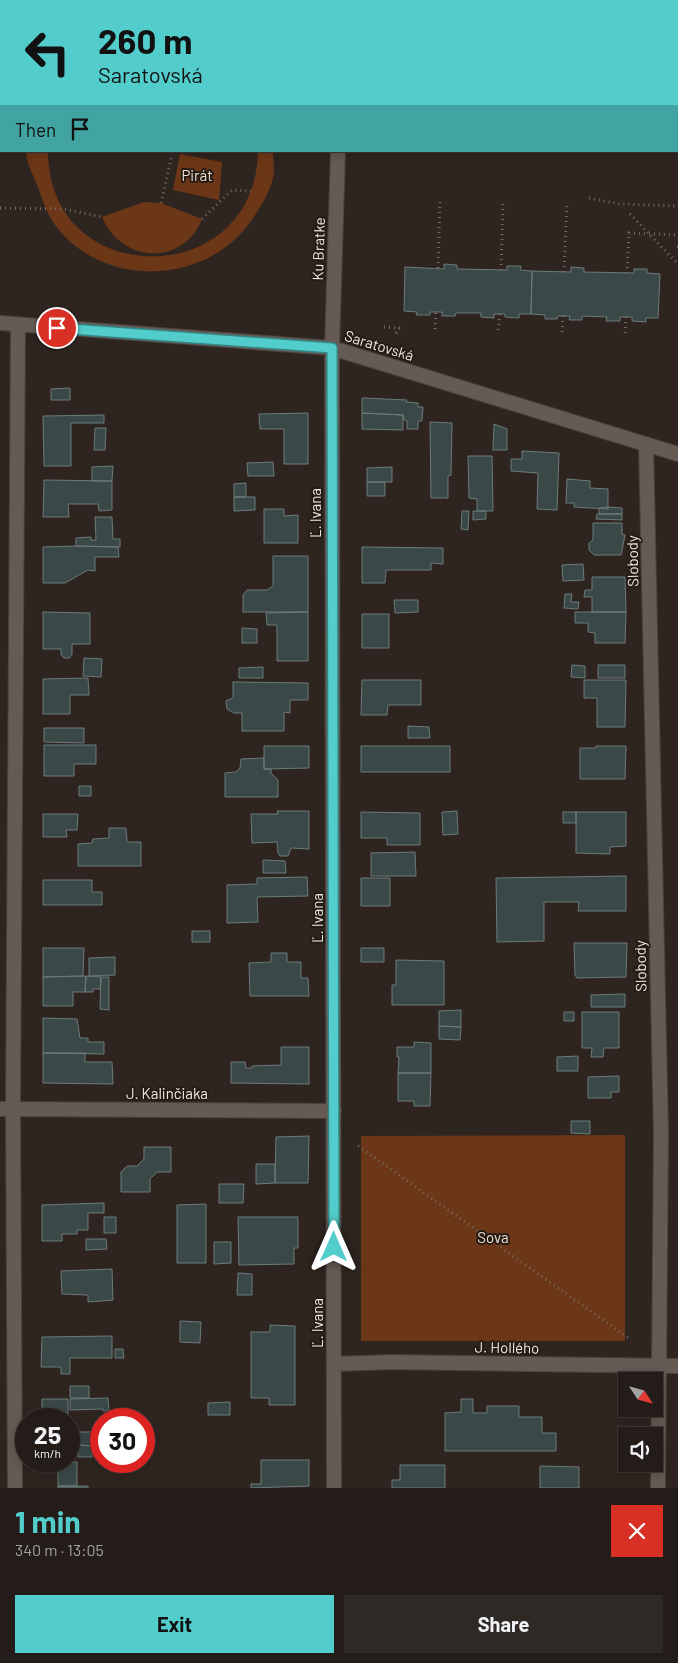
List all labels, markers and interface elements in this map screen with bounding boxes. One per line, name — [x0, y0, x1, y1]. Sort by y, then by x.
text: 260 m — [98, 19, 193, 61]
icon: left — [15, 20, 80, 85]
text: Saratovská — [98, 61, 203, 87]
icon: arrive — [66, 115, 94, 143]
text: Then — [15, 118, 56, 141]
park label: Pirát — [181, 166, 213, 184]
street label: Ku Bratke — [308, 217, 328, 281]
pin — [36, 307, 78, 349]
icon: arrive — [43, 314, 71, 342]
street label: Saratovská — [342, 326, 416, 364]
street label: Ľ. Ivana — [306, 488, 324, 538]
street label: Slobody — [623, 535, 641, 587]
street label: Ľ. Ivana — [308, 893, 326, 943]
street label: Slobody — [631, 940, 649, 992]
street label: J. Kalinčiaka — [126, 1084, 208, 1102]
position arrow — [307, 1220, 359, 1272]
park label: Sova — [477, 1228, 509, 1246]
street label: Ľ. Ivana — [308, 1298, 326, 1348]
street label: J. Hollého — [475, 1337, 539, 1357]
north arrow — [618, 1372, 662, 1418]
map controls — [618, 1372, 663, 1472]
speed limit sign: 30 — [90, 1408, 155, 1473]
text: 25 — [34, 1419, 61, 1449]
button: sound — [618, 1427, 663, 1472]
text: km/h — [34, 1446, 61, 1460]
text: 1 min — [15, 1503, 81, 1539]
button: close — [611, 1505, 663, 1557]
text: 340 m · 13:05 — [15, 1540, 104, 1559]
button: Exit — [15, 1595, 334, 1653]
button: Share — [344, 1595, 663, 1653]

